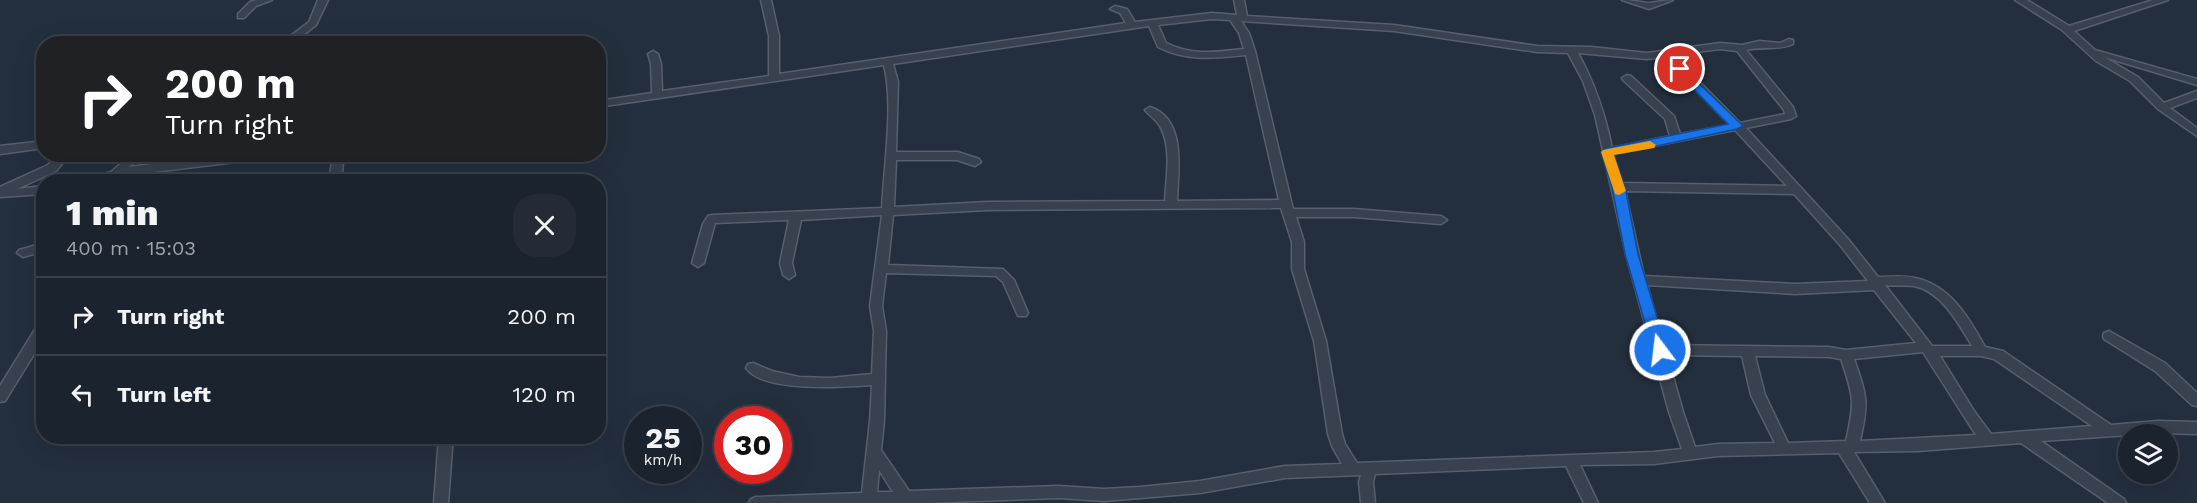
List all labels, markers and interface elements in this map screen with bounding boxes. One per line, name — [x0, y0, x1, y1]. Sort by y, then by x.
pin — [1654, 43, 1705, 94]
icon: arrive — [1663, 52, 1696, 85]
text: 200 m — [165, 59, 296, 108]
icon: right — [66, 60, 144, 138]
text: Turn right — [165, 109, 294, 141]
text: 1 min — [66, 192, 159, 234]
button: close — [513, 194, 576, 257]
text: 400 m · 15:03 — [66, 236, 196, 260]
icon: right — [66, 300, 99, 333]
text: Turn right — [117, 304, 224, 329]
text: 200 m — [507, 304, 576, 329]
position arrow — [1628, 318, 1692, 382]
icon: left — [66, 378, 99, 411]
text: Turn left — [117, 382, 211, 407]
text: 120 m — [512, 382, 576, 407]
speed limit sign: 30 — [714, 406, 792, 484]
text: 25 — [645, 420, 681, 455]
map controls — [2118, 424, 2178, 484]
button: layers — [2118, 424, 2178, 484]
text: km/h — [644, 451, 682, 469]

